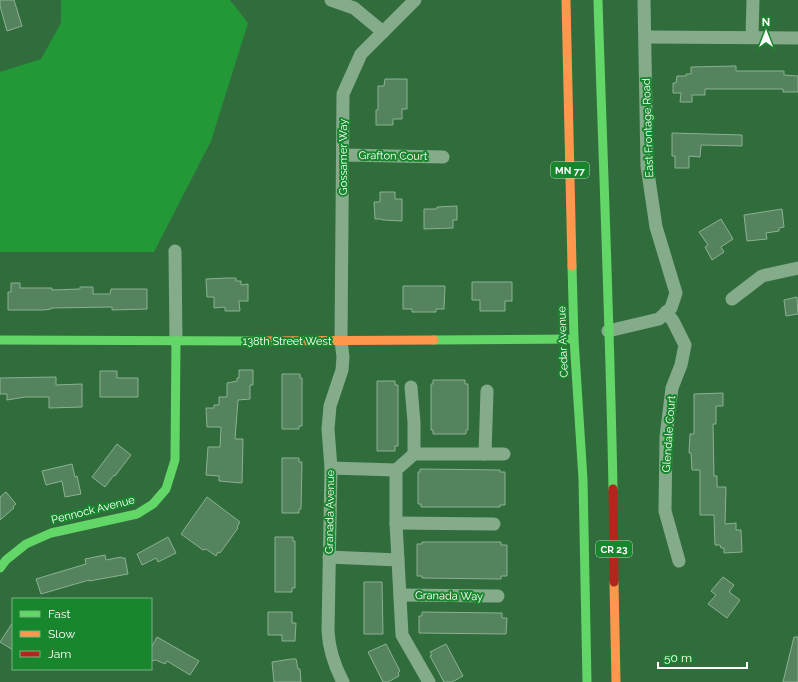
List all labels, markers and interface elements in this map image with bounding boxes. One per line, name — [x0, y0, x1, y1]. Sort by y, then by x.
north arrow — [746, 12, 786, 52]
text: N — [762, 16, 770, 29]
street label: East Frontage Road — [640, 78, 656, 178]
street label: Gossamer Way — [337, 119, 350, 195]
street label: Grafton Court — [358, 149, 428, 163]
road number: MN 77 — [551, 162, 589, 178]
street label: Cedar Avenue — [555, 306, 571, 378]
street label: 138th Street West — [242, 335, 332, 348]
street label: Glendale Court — [660, 395, 678, 473]
street label: Granada Avenue — [323, 469, 337, 554]
street label: Pennock Avenue — [50, 493, 137, 527]
road number: CR 23 — [596, 541, 632, 557]
street label: Granada Way — [415, 589, 483, 603]
legend — [12, 598, 152, 670]
text: Fast — [48, 607, 71, 621]
text: Slow — [48, 627, 75, 641]
scale bar — [658, 644, 747, 670]
text: Jam — [48, 647, 71, 661]
text: 50 m — [664, 651, 692, 665]

